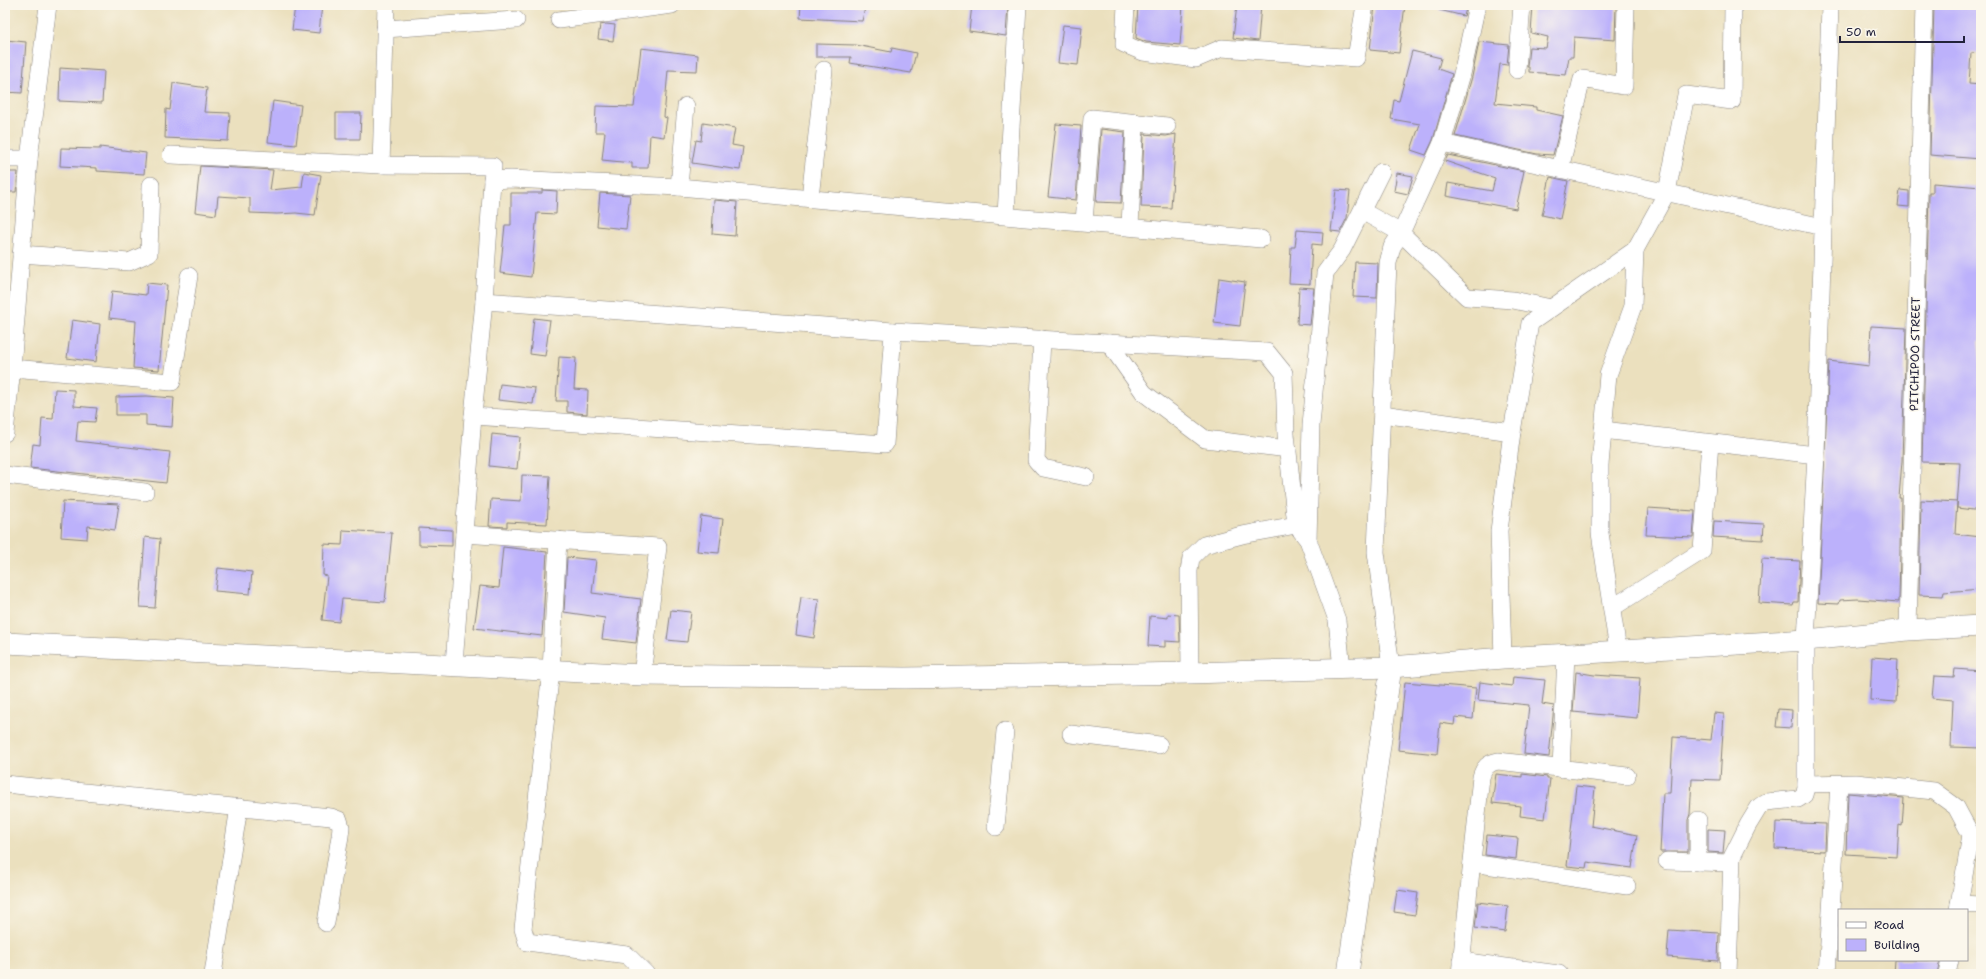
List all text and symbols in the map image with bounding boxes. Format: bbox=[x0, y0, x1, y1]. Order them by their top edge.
scale bar bbox=[1840, 18, 1964, 44]
text: 50 m bbox=[1846, 24, 1876, 40]
street label: PITCHIPOO STREET bbox=[1906, 296, 1924, 411]
legend bbox=[1838, 909, 1968, 961]
text: Road bbox=[1874, 917, 1905, 933]
text: Building bbox=[1874, 937, 1920, 953]

